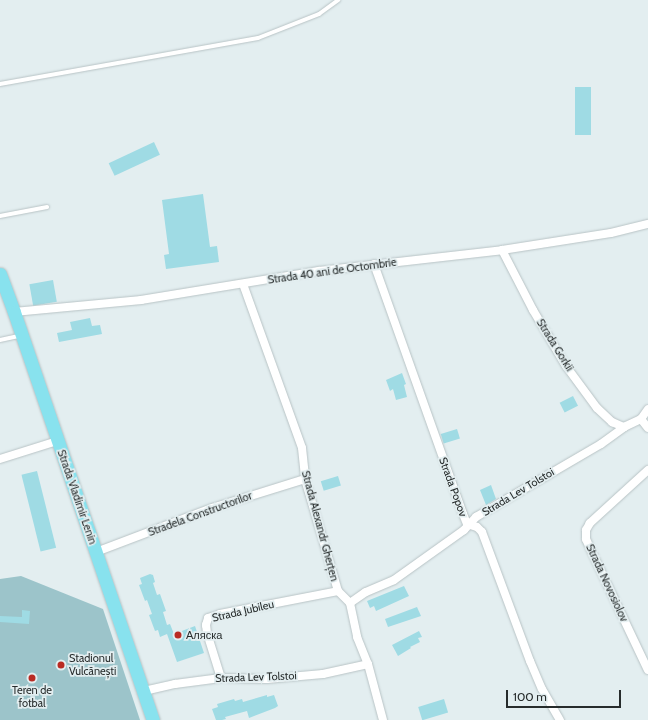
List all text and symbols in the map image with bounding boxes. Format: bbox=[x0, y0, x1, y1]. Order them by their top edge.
street label: Strada 40 ani de Octombrie bbox=[267, 255, 397, 287]
street label: Strada Gorkii bbox=[534, 317, 576, 373]
street label: Strada Vladimir Lenin bbox=[55, 448, 99, 546]
street label: Strada Popov bbox=[436, 456, 470, 518]
street label: Strada Lev Tolstoi bbox=[480, 465, 556, 519]
street label: Strada Alexandr Gherțen bbox=[299, 469, 341, 583]
street label: Stradela Constructorilor bbox=[146, 489, 254, 539]
street label: Strada Novosiolov bbox=[583, 542, 631, 624]
street label: Strada Jubileu bbox=[211, 597, 275, 625]
place label: Аляска bbox=[186, 628, 222, 642]
marker: Аляска bbox=[173, 630, 183, 640]
place label: Stadionul Vulcănești bbox=[69, 652, 116, 678]
marker: Stadionul Vulcănești bbox=[56, 660, 66, 670]
street label: Strada Lev Tolstoi bbox=[215, 669, 297, 685]
marker: Teren de fotbal bbox=[27, 673, 37, 683]
scale bar bbox=[508, 682, 623, 708]
place label: Teren de fotbal bbox=[12, 684, 52, 710]
text: 100 m bbox=[513, 689, 547, 704]

